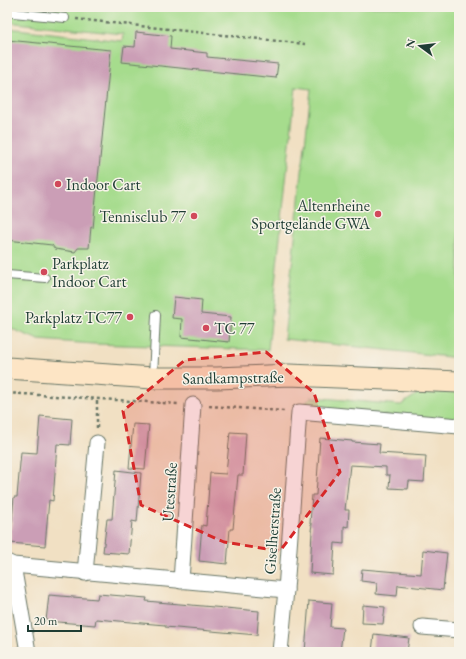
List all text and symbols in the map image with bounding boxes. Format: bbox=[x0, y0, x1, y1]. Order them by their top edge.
north arrow bbox=[400, 26, 440, 66]
text: N bbox=[402, 37, 418, 50]
place label: Indoor Cart bbox=[66, 174, 140, 195]
marker: Indoor Cart bbox=[53, 179, 63, 189]
place label: Altenrheine Sportgelände GWA bbox=[251, 195, 371, 234]
place label: Tennisclub 77 bbox=[99, 206, 186, 227]
marker: Altenrheine Sportgelände GWA bbox=[373, 209, 383, 219]
marker: Tennisclub 77 bbox=[189, 211, 199, 221]
place label: Parkplatz Indoor Cart bbox=[52, 253, 126, 292]
marker: Parkplatz Indoor Cart bbox=[39, 267, 49, 277]
place label: Parkplatz TC77 bbox=[25, 307, 122, 328]
marker: Parkplatz TC77 bbox=[125, 312, 135, 322]
place label: TC 77 bbox=[214, 318, 255, 339]
marker: TC 77 bbox=[201, 323, 211, 333]
street label: Sandkampstraße bbox=[182, 366, 284, 389]
street label: Utestraße bbox=[157, 462, 182, 522]
street label: Giselherstraße bbox=[259, 487, 286, 575]
scale bar bbox=[28, 607, 81, 633]
text: 20 m bbox=[34, 613, 58, 629]

